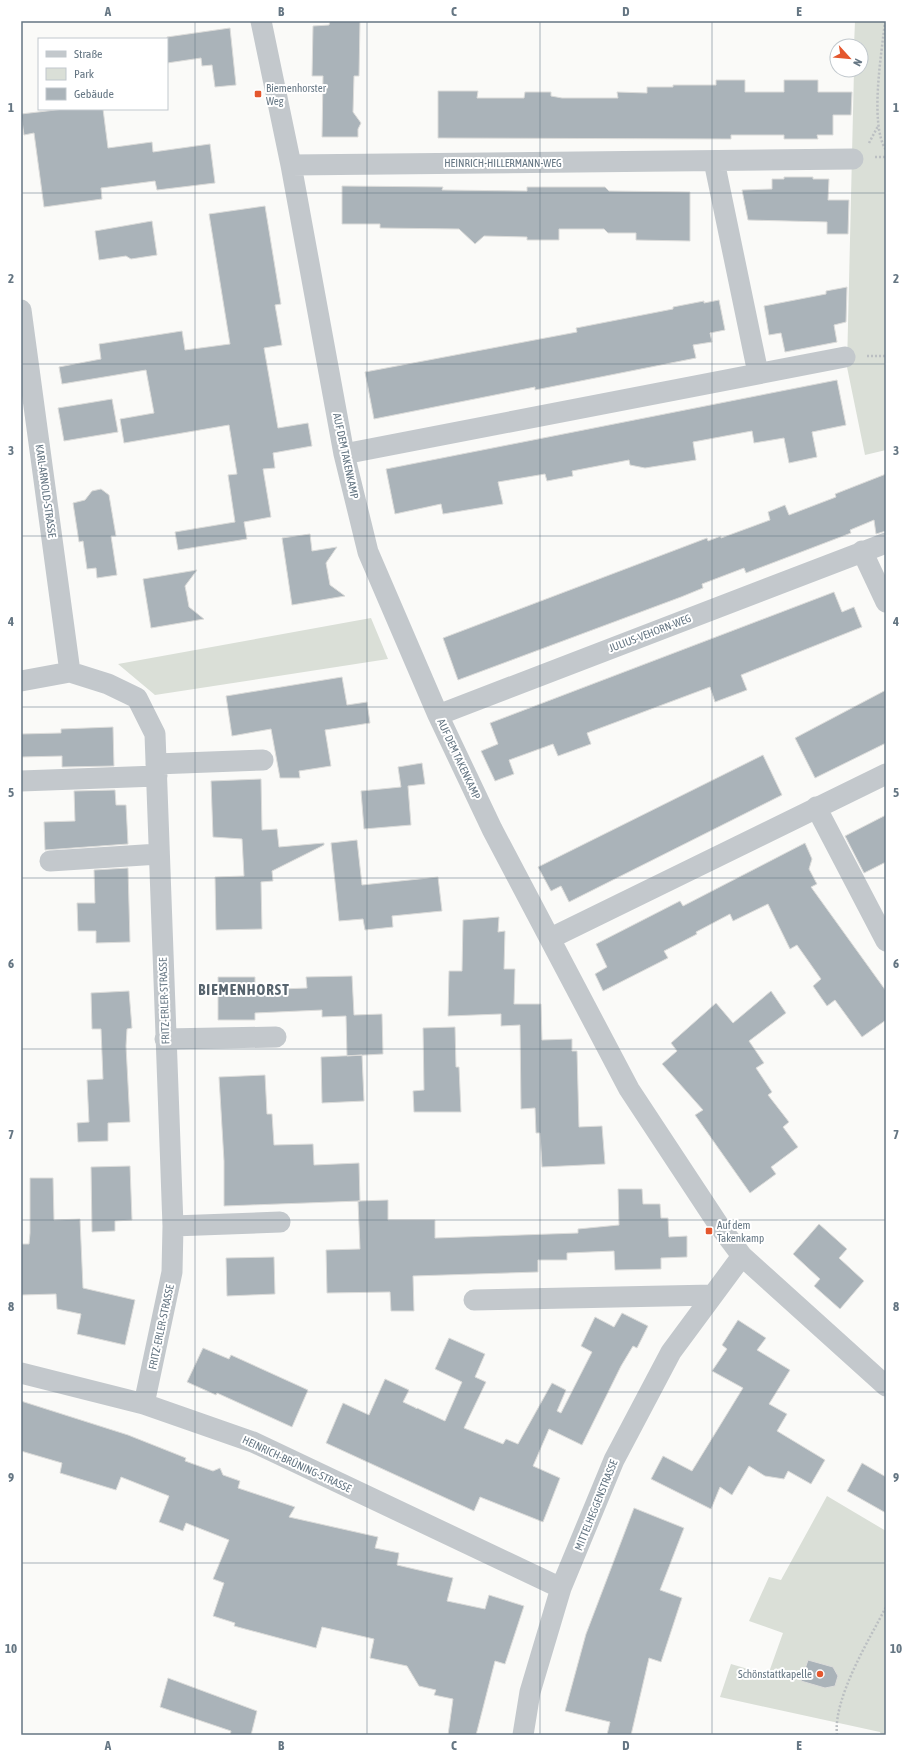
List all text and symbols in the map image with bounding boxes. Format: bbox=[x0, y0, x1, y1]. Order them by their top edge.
text: A bbox=[104, 4, 112, 19]
text: B bbox=[278, 4, 285, 19]
text: C bbox=[451, 4, 457, 19]
text: D bbox=[622, 4, 630, 19]
text: E bbox=[796, 4, 802, 19]
legend bbox=[38, 38, 168, 110]
north arrow bbox=[829, 38, 869, 78]
text: Straße bbox=[74, 47, 102, 61]
text: N bbox=[851, 57, 865, 68]
text: Park bbox=[74, 67, 95, 81]
place label: Biemenhorster Weg bbox=[266, 82, 327, 107]
text: Gebäude bbox=[74, 87, 114, 101]
marker: Biemenhorster Weg bbox=[253, 89, 263, 99]
text: 1 bbox=[8, 100, 14, 115]
text: 1 bbox=[893, 100, 899, 115]
street label: HEINRICH-HILLERMANN-WEG bbox=[444, 157, 562, 169]
text: 2 bbox=[8, 271, 14, 286]
text: 2 bbox=[893, 271, 899, 286]
street label: AUF DEM TAKENKAMP bbox=[331, 412, 361, 500]
text: 3 bbox=[8, 443, 14, 458]
text: 3 bbox=[893, 443, 899, 458]
street label: KARL-ARNOLD-STRASSE bbox=[34, 444, 59, 539]
street label: JULIUS-VEHORN-WEG bbox=[607, 612, 693, 654]
text: 4 bbox=[7, 614, 14, 629]
text: 4 bbox=[892, 614, 899, 629]
street label: AUF DEM TAKENKAMP bbox=[435, 717, 483, 801]
text: 5 bbox=[8, 785, 14, 800]
text: 5 bbox=[893, 785, 899, 800]
text: 6 bbox=[8, 956, 14, 971]
text: 6 bbox=[893, 956, 899, 971]
street label: FRITZ-ERLER-STRASSE bbox=[156, 957, 172, 1045]
district label: BIEMENHORST bbox=[198, 981, 290, 998]
text: 7 bbox=[8, 1127, 14, 1142]
text: 7 bbox=[893, 1127, 899, 1142]
place label: Auf dem Takenkamp bbox=[717, 1219, 764, 1244]
marker: Auf dem Takenkamp bbox=[704, 1226, 714, 1236]
street label: FRITZ-ERLER-STRASSE bbox=[146, 1283, 176, 1371]
text: 8 bbox=[8, 1299, 14, 1314]
text: 8 bbox=[893, 1299, 899, 1314]
street label: HEINRICH-BRÜNING-STRASSE bbox=[241, 1433, 354, 1495]
street label: MITTELHEGGENSTRASSE bbox=[572, 1458, 620, 1552]
text: 9 bbox=[8, 1470, 14, 1485]
text: 9 bbox=[893, 1470, 899, 1485]
text: 10 bbox=[5, 1641, 17, 1656]
text: 10 bbox=[890, 1641, 902, 1656]
place label: Schönstattkapelle bbox=[738, 1668, 812, 1680]
marker: Schönstattkapelle bbox=[815, 1669, 825, 1679]
text: A bbox=[104, 1738, 112, 1753]
text: B bbox=[278, 1738, 285, 1753]
text: C bbox=[451, 1738, 457, 1753]
text: D bbox=[622, 1738, 630, 1753]
text: E bbox=[796, 1738, 802, 1753]

